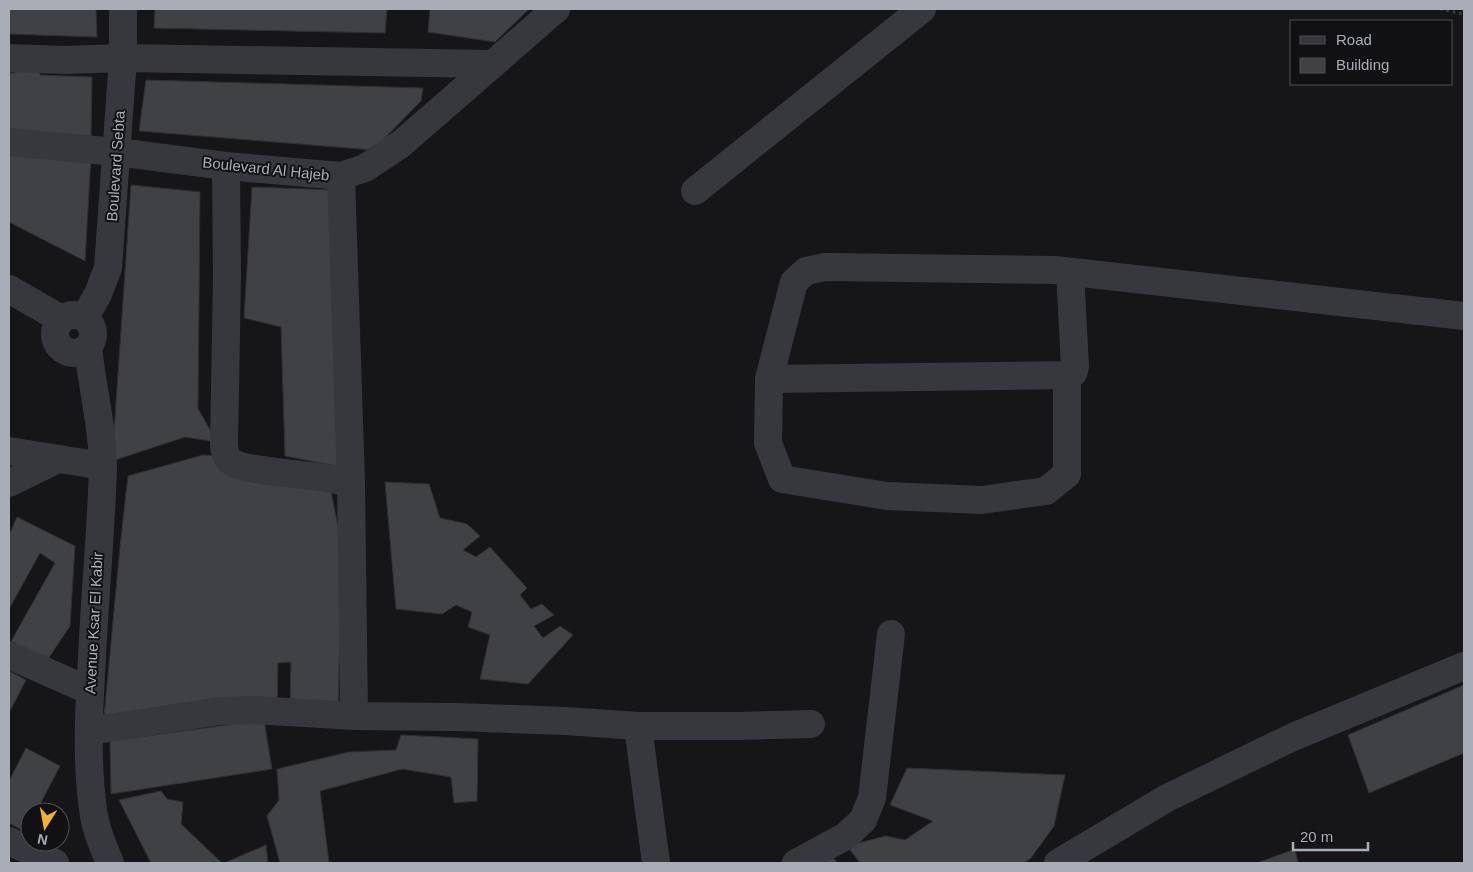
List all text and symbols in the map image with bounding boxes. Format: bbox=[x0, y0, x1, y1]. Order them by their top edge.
legend bbox=[1290, 20, 1453, 85]
text: Road bbox=[1336, 31, 1372, 48]
text: Building bbox=[1336, 56, 1389, 73]
street label: Boulevard Sebta bbox=[103, 109, 128, 222]
street label: Boulevard Al Hajeb bbox=[202, 153, 330, 184]
street label: Avenue Ksar El Kabir bbox=[81, 551, 106, 694]
north arrow bbox=[20, 802, 70, 852]
scale bar bbox=[1293, 820, 1368, 852]
text: 20 m bbox=[1300, 828, 1333, 845]
text: N bbox=[36, 831, 49, 849]

